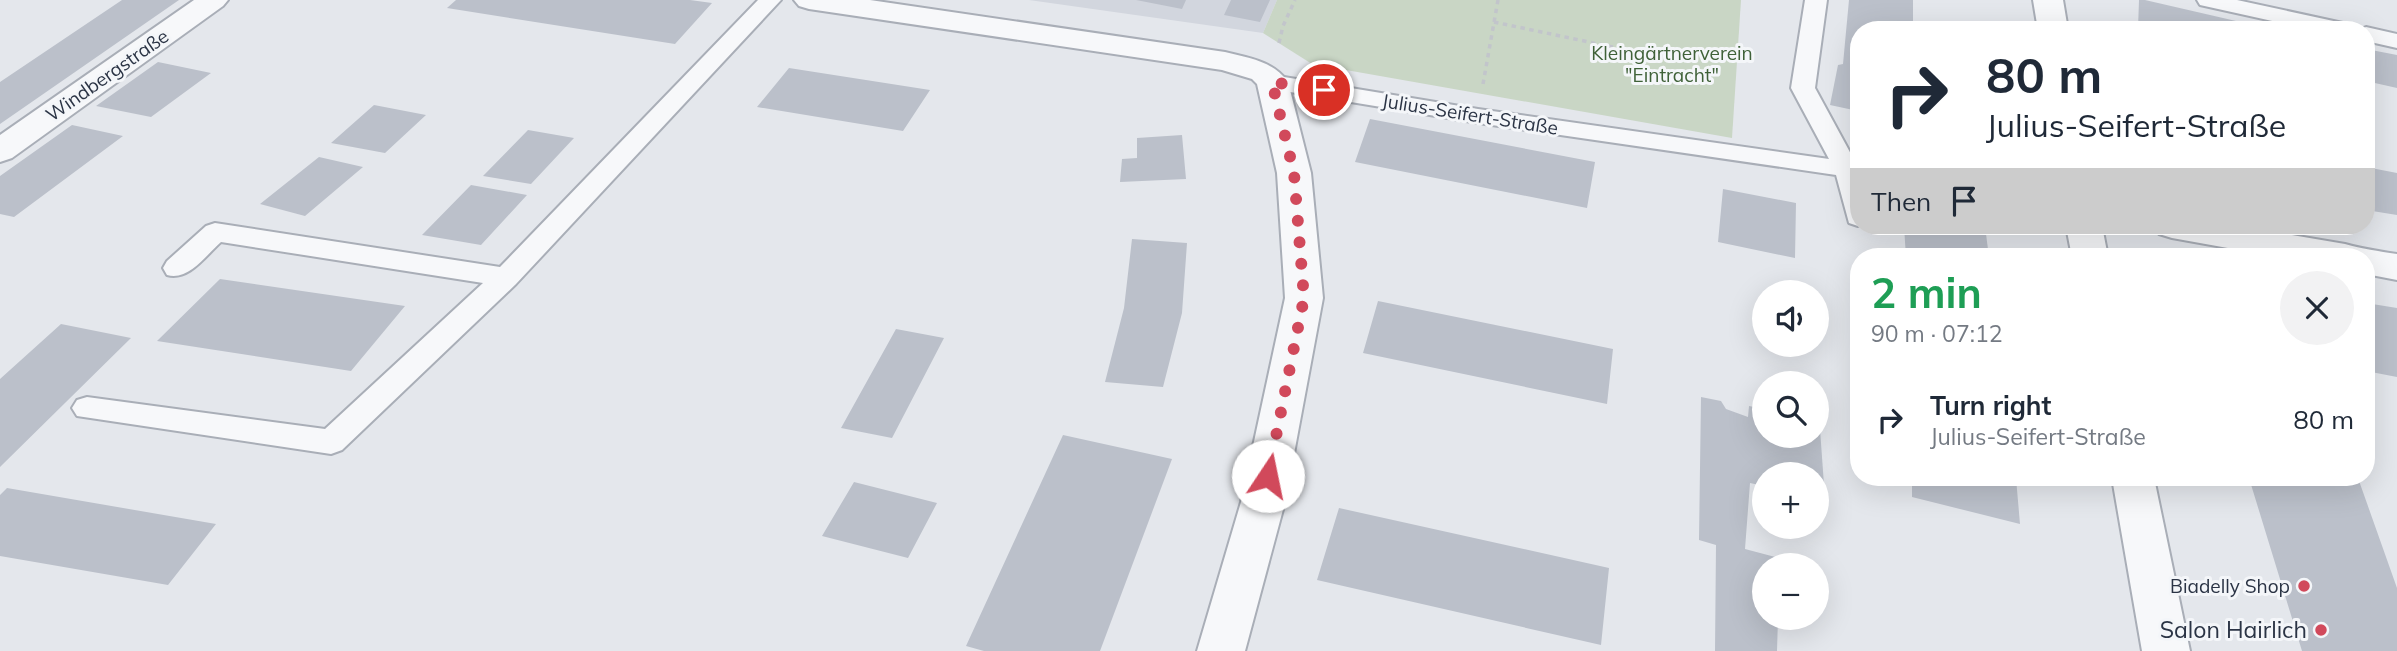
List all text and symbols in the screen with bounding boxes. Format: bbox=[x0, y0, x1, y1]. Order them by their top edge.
street label: Windbergstraße bbox=[41, 24, 173, 126]
park label: Kleingärtnerverein "Eintracht" bbox=[1591, 41, 1753, 87]
text: 80 m bbox=[1986, 44, 2102, 105]
icon: right bbox=[1871, 49, 1962, 140]
pin bbox=[1294, 60, 1354, 120]
icon: arrive bbox=[1305, 71, 1343, 109]
street label: Julius-Seifert-Straße bbox=[1380, 88, 1560, 140]
text: Julius-Seifert-Straße bbox=[1986, 105, 2286, 145]
icon: arrive bbox=[1945, 182, 1983, 220]
text: Then bbox=[1871, 185, 1931, 218]
text: 2 min bbox=[1871, 266, 1982, 319]
button: close bbox=[2280, 271, 2354, 345]
map controls bbox=[1752, 280, 1829, 630]
button: sound bbox=[1752, 280, 1829, 357]
text: 90 m · 07:12 bbox=[1871, 319, 2003, 348]
button: search bbox=[1752, 371, 1829, 448]
text: Turn right bbox=[1930, 389, 2051, 422]
icon: right bbox=[1871, 401, 1909, 439]
text: 80 m bbox=[2293, 403, 2354, 436]
text: Julius-Seifert-Straße bbox=[1930, 422, 2146, 451]
position arrow bbox=[1231, 439, 1305, 513]
button: + bbox=[1752, 462, 1829, 539]
button: − bbox=[1752, 553, 1829, 630]
place label: Biadelly Shop bbox=[2170, 574, 2290, 598]
marker: Biadelly Shop bbox=[2296, 578, 2312, 594]
place label: Salon Hairlich bbox=[2160, 615, 2307, 644]
marker: Salon Hairlich bbox=[2313, 622, 2329, 638]

